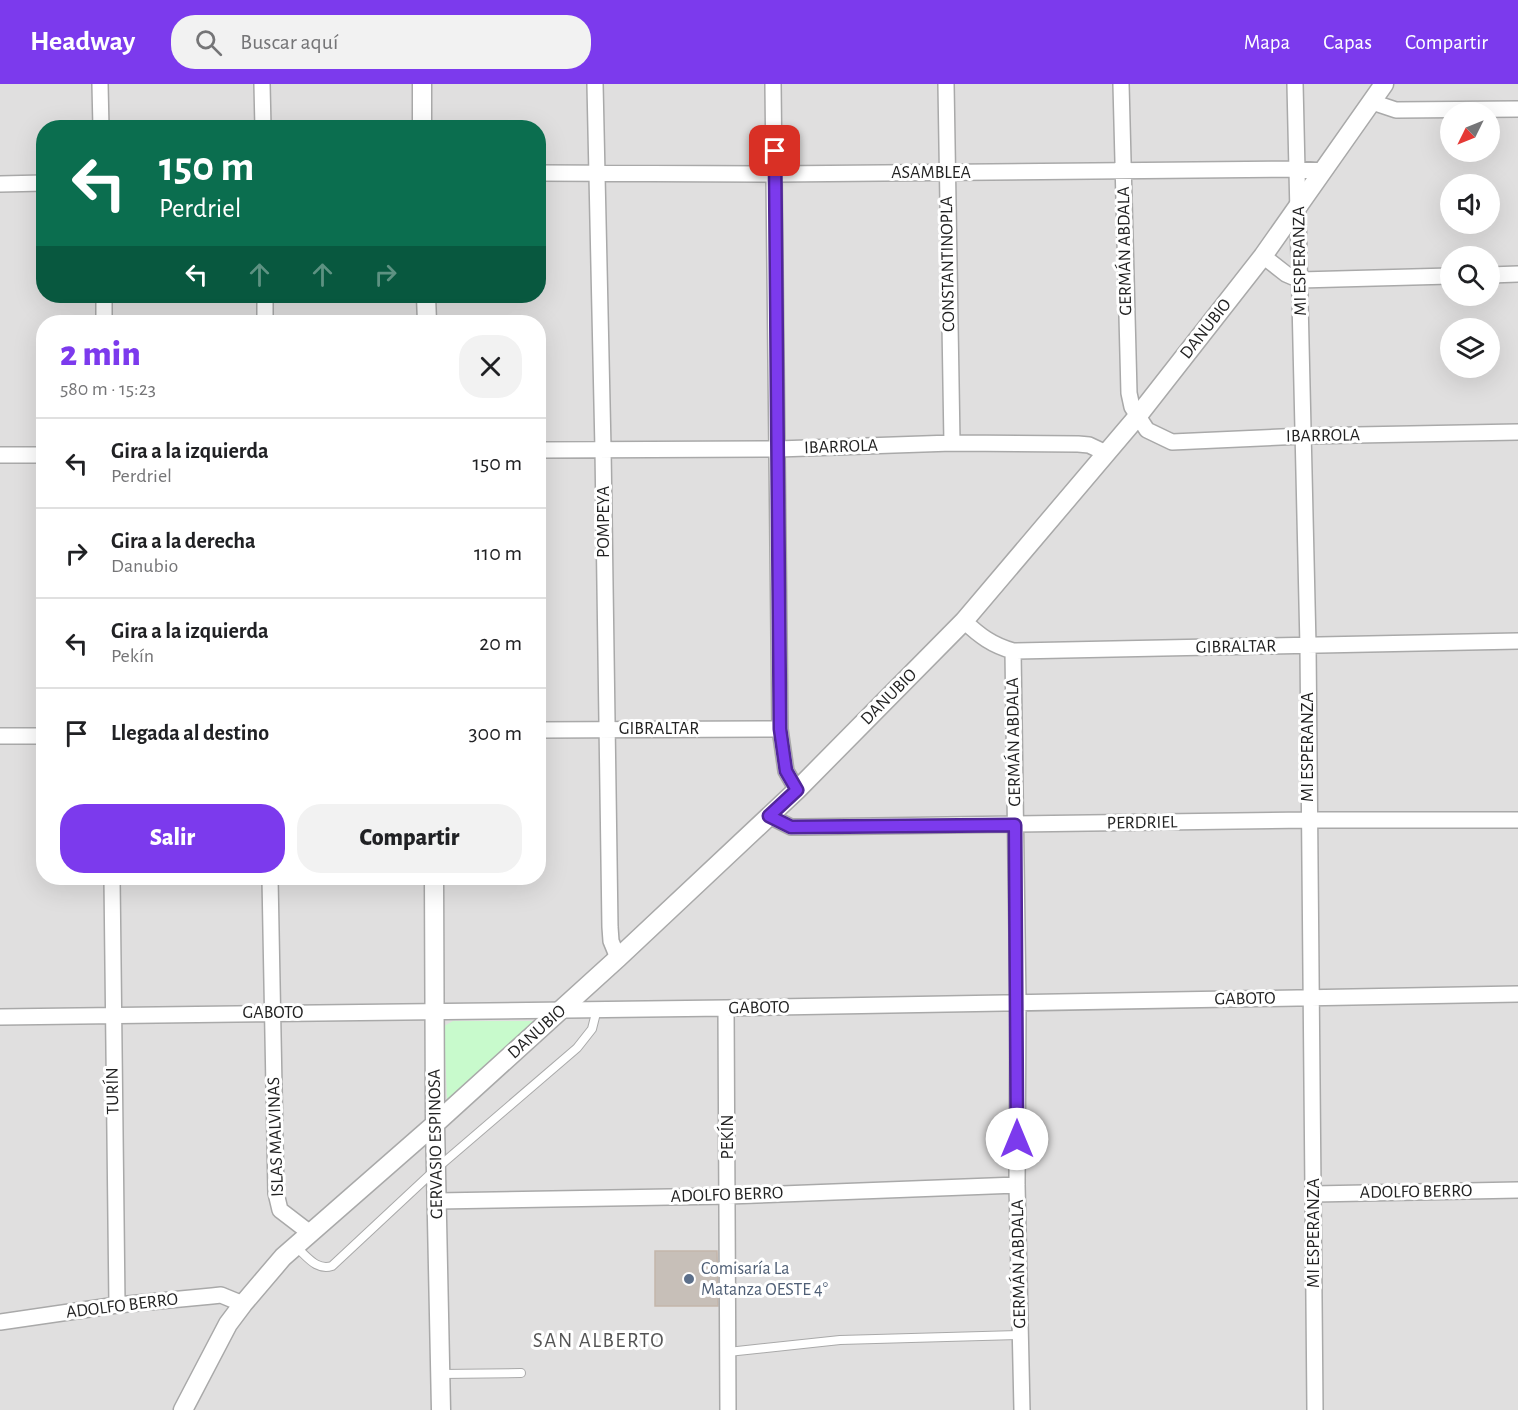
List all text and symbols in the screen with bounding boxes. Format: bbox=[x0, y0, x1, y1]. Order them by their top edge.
search box bbox=[171, 15, 591, 69]
icon: search bbox=[192, 26, 225, 59]
text: Headway bbox=[30, 28, 135, 56]
text: Buscar aquí bbox=[240, 31, 338, 53]
text: Mapa bbox=[1244, 32, 1290, 53]
text: Capas bbox=[1323, 32, 1372, 53]
text: Compartir bbox=[1405, 32, 1488, 53]
north arrow bbox=[1440, 102, 1500, 162]
map controls bbox=[1440, 102, 1500, 378]
pin bbox=[749, 125, 800, 176]
icon: arrive bbox=[758, 134, 791, 167]
icon: left bbox=[60, 144, 138, 222]
text: 150 m bbox=[159, 146, 254, 188]
street label: ASAMBLEA bbox=[891, 164, 971, 182]
button: sound bbox=[1440, 174, 1500, 234]
street label: GERMÁN ABDALA bbox=[1112, 186, 1135, 316]
text: Perdriel bbox=[159, 195, 241, 222]
street label: CONSTANTINOPLA bbox=[938, 195, 958, 332]
street label: MI ESPERANZA bbox=[1290, 205, 1310, 316]
button: search bbox=[1440, 246, 1500, 306]
icon: left bbox=[180, 258, 213, 291]
icon: ahead bbox=[243, 258, 276, 291]
icon: ahead bbox=[306, 258, 339, 291]
icon: right bbox=[369, 258, 402, 291]
street label: DANUBIO bbox=[1177, 295, 1235, 363]
button: layers bbox=[1440, 318, 1500, 378]
button: close bbox=[459, 335, 522, 398]
text: 2 min bbox=[60, 336, 141, 372]
text: 580 m · 15:23 bbox=[60, 379, 156, 399]
street label: IBARROLA bbox=[1286, 426, 1361, 446]
street label: IBARROLA bbox=[804, 437, 879, 457]
text: Gira a la izquierda bbox=[111, 440, 269, 462]
icon: left bbox=[60, 447, 93, 480]
text: 150 m bbox=[472, 452, 522, 474]
text: Perdriel bbox=[111, 466, 172, 486]
street label: POMPEYA bbox=[595, 485, 613, 558]
text: Gira a la derecha bbox=[111, 530, 256, 552]
icon: right bbox=[60, 537, 93, 570]
text: 110 m bbox=[474, 542, 522, 564]
text: Danubio bbox=[111, 556, 178, 576]
text: Gira a la izquierda bbox=[111, 620, 269, 642]
icon: left bbox=[60, 627, 93, 660]
text: 20 m bbox=[479, 632, 522, 654]
street label: GIBRALTAR bbox=[1196, 637, 1276, 657]
text: Pekín bbox=[111, 646, 154, 666]
street label: DANUBIO bbox=[858, 666, 920, 728]
street label: GERMÁN ABDALA bbox=[1001, 677, 1024, 807]
street label: MI ESPERANZA bbox=[1299, 692, 1317, 802]
icon: arrive bbox=[60, 717, 93, 750]
street label: GIBRALTAR bbox=[619, 720, 699, 738]
text: Llegada al destino bbox=[111, 722, 269, 744]
text: 300 m bbox=[468, 722, 522, 744]
button: Salir bbox=[60, 804, 285, 873]
button: Compartir bbox=[297, 804, 522, 873]
street label: PERDRIEL bbox=[1107, 813, 1178, 833]
street label: GABOTO bbox=[1214, 989, 1276, 1009]
street label: GABOTO bbox=[728, 998, 790, 1018]
street label: DANUBIO bbox=[505, 1002, 569, 1062]
street label: GABOTO bbox=[242, 1004, 304, 1022]
street label: TURÍN bbox=[101, 1067, 122, 1115]
street label: GERVASIO ESPINOSA bbox=[426, 1068, 446, 1219]
street label: ISLAS MALVINAS bbox=[265, 1077, 287, 1197]
position arrow bbox=[985, 1107, 1049, 1171]
street label: PEKÍN bbox=[716, 1115, 737, 1160]
street label: MI ESPERANZA bbox=[1305, 1178, 1323, 1288]
street label: ADOLFO BERRO bbox=[1359, 1182, 1473, 1202]
street label: ADOLFO BERRO bbox=[670, 1184, 784, 1206]
street label: GERMÁN ABDALA bbox=[1006, 1199, 1029, 1329]
place label: Comisaría La Matanza OESTE 4° bbox=[701, 1260, 828, 1299]
marker: Comisaría La Matanza OESTE 4° bbox=[682, 1272, 696, 1286]
street label: ADOLFO BERRO bbox=[65, 1290, 179, 1322]
district label: SAN ALBERTO bbox=[533, 1330, 665, 1351]

